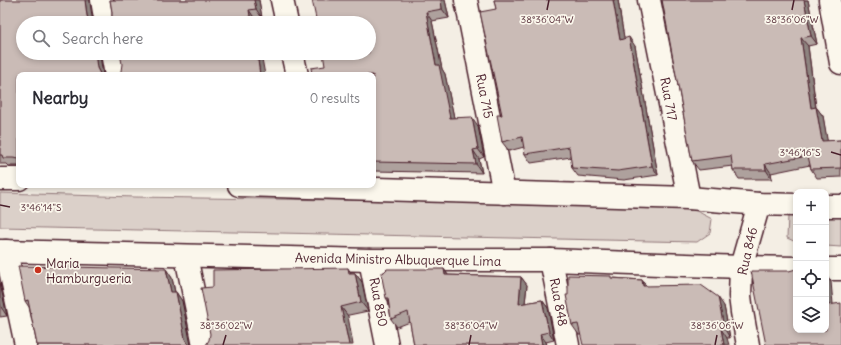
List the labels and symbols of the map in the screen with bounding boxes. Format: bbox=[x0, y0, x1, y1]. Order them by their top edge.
text: 38°36'04"W bbox=[521, 13, 574, 26]
text: 38°36'06"W bbox=[766, 13, 819, 26]
street label: Rua 715 bbox=[472, 72, 497, 120]
street label: Rua 717 bbox=[656, 76, 681, 123]
text: 3°46'16"S bbox=[780, 146, 821, 159]
text: 3°46'14"S bbox=[21, 201, 62, 214]
street label: Rua 846 bbox=[734, 225, 761, 277]
street label: Avenida Ministro Albuquerque Lima bbox=[295, 249, 501, 270]
place label: Maria Hamburgueria bbox=[46, 255, 132, 287]
marker: Maria Hamburgueria bbox=[33, 265, 43, 275]
street label: Rua 850 bbox=[365, 276, 392, 328]
street label: Rua 848 bbox=[546, 277, 572, 328]
text: 38°36'02"W bbox=[200, 319, 252, 332]
text: 38°36'04"W bbox=[445, 319, 498, 332]
text: 38°36'06"W bbox=[691, 319, 744, 332]

